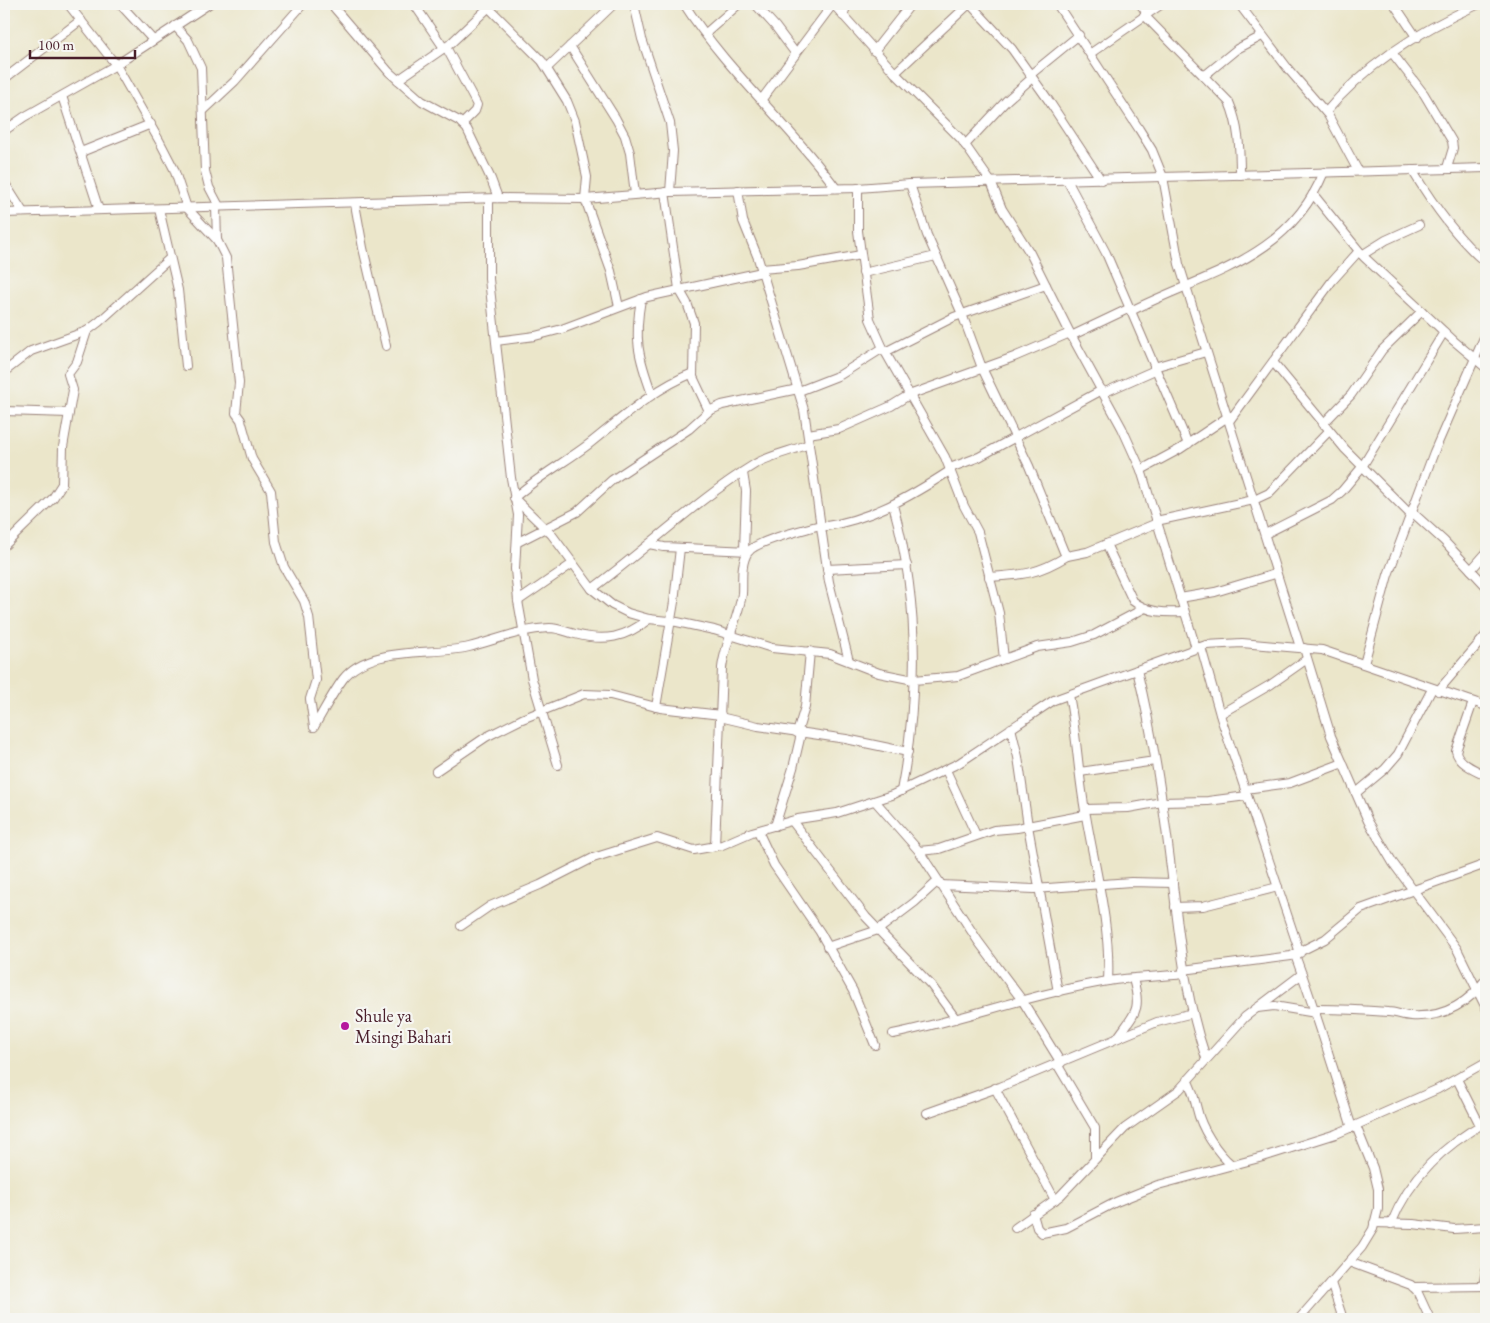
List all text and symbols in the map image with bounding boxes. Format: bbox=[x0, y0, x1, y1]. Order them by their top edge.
scale bar bbox=[30, 28, 135, 60]
text: 100 m bbox=[38, 35, 75, 54]
place label: Shule ya Msingi Bahari bbox=[355, 1004, 452, 1048]
marker: Shule ya Msingi Bahari bbox=[339, 1020, 351, 1032]

